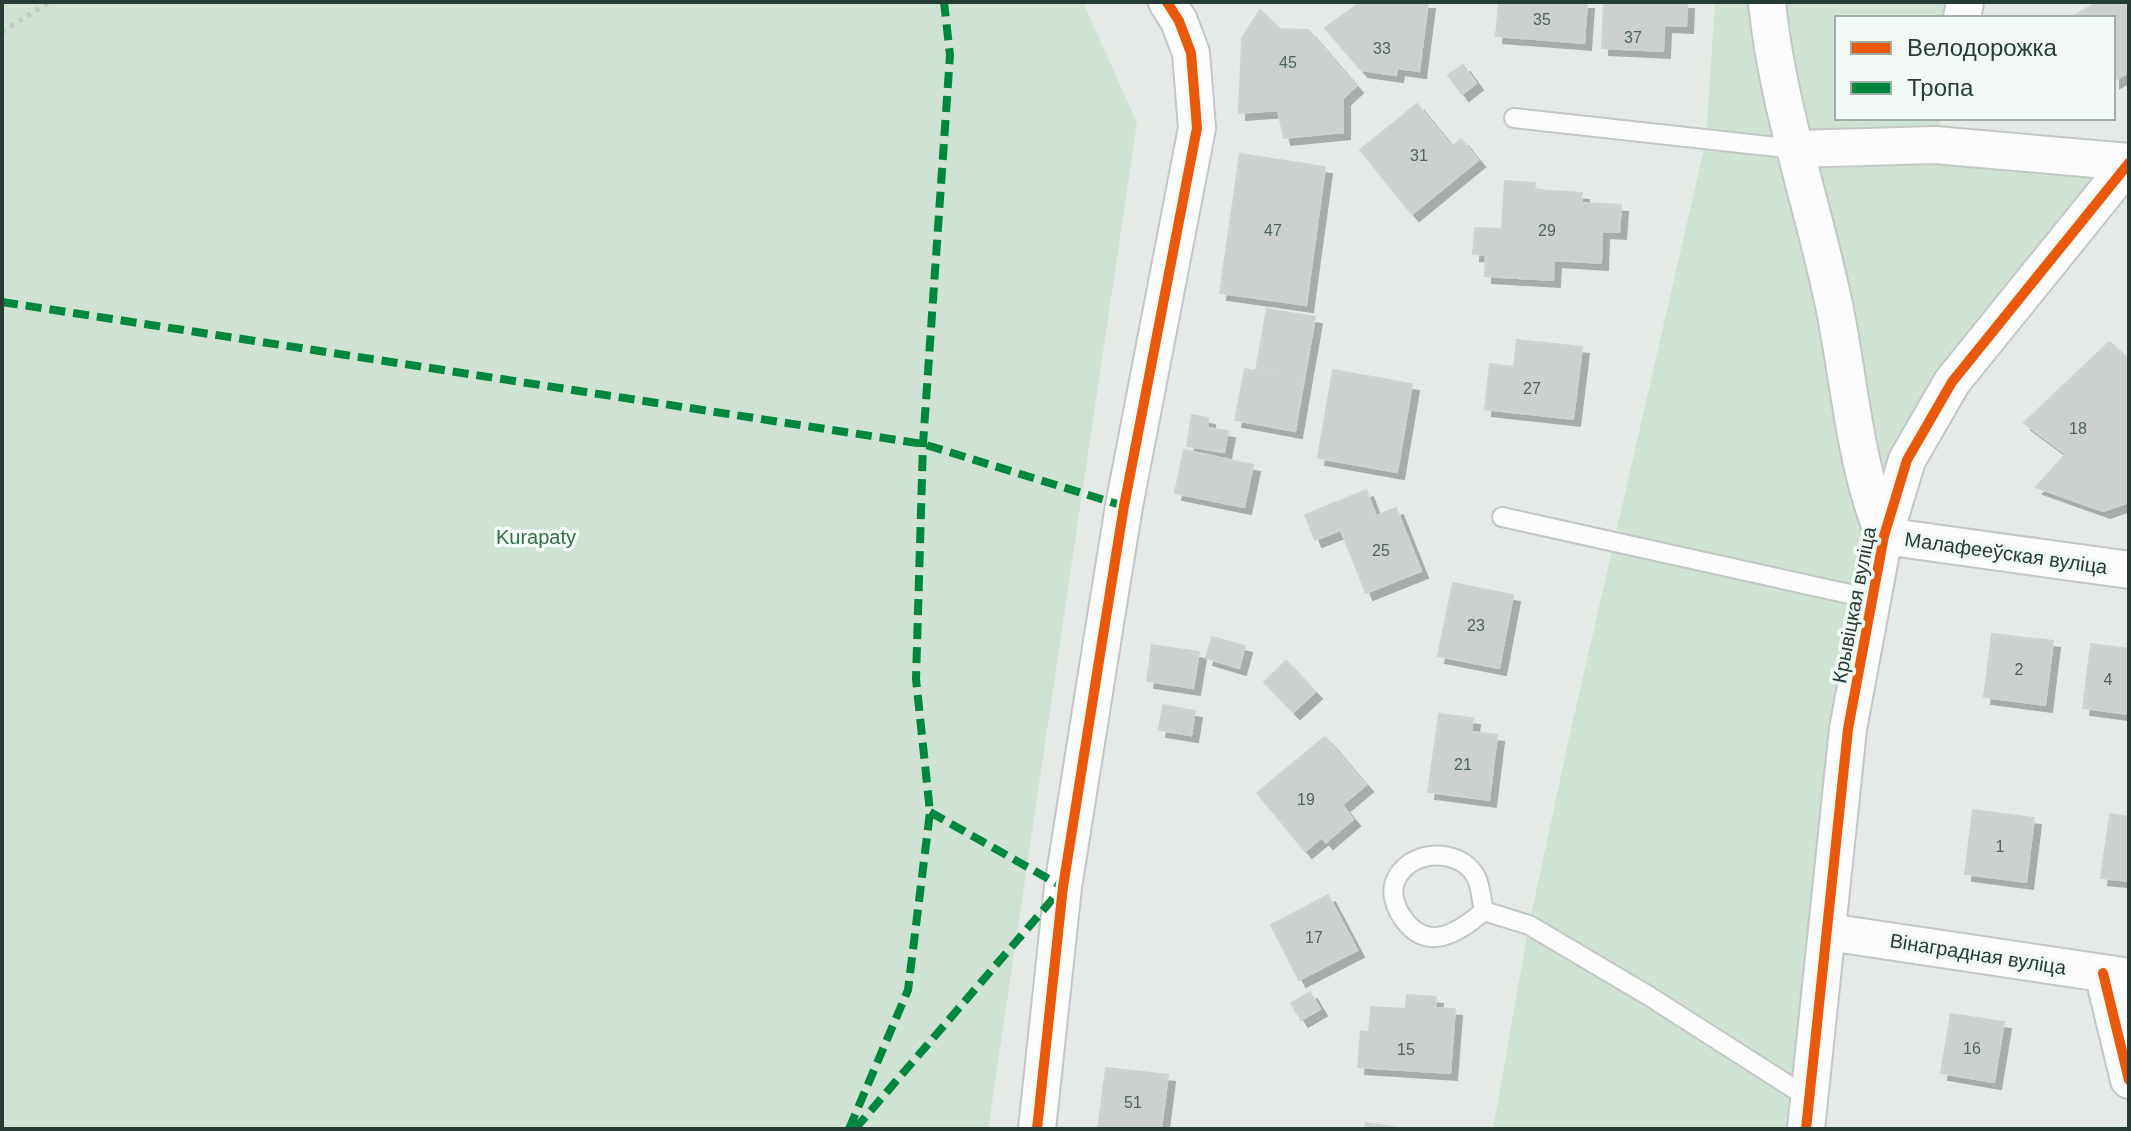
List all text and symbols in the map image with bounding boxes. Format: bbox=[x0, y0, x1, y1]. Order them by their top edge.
house number: 35 bbox=[1533, 11, 1551, 28]
legend bbox=[1835, 16, 2115, 120]
house number: 37 bbox=[1624, 29, 1642, 46]
text: Велодорожка bbox=[1907, 34, 2058, 61]
house number: 33 bbox=[1373, 40, 1391, 57]
house number: 45 bbox=[1279, 54, 1297, 71]
text: Тропа bbox=[1907, 74, 1974, 101]
house number: 31 bbox=[1410, 147, 1428, 164]
house number: 47 bbox=[1264, 222, 1282, 239]
house number: 29 bbox=[1538, 222, 1556, 239]
house number: 27 bbox=[1523, 380, 1541, 397]
house number: 18 bbox=[2069, 420, 2087, 437]
street label: Крывіцкая вуліца bbox=[1828, 524, 1880, 685]
park label: Kurapaty bbox=[496, 526, 576, 548]
street label: Малафееўская вуліца bbox=[1903, 528, 2110, 578]
house number: 25 bbox=[1372, 542, 1390, 559]
house number: 23 bbox=[1467, 617, 1485, 634]
house number: 2 bbox=[2015, 661, 2024, 678]
house number: 4 bbox=[2104, 671, 2113, 688]
house number: 21 bbox=[1454, 756, 1472, 773]
house number: 19 bbox=[1297, 791, 1315, 808]
house number: 1 bbox=[1996, 838, 2005, 855]
house number: 17 bbox=[1305, 929, 1323, 946]
street label: Вінаградная вуліца bbox=[1888, 929, 2069, 979]
house number: 16 bbox=[1963, 1040, 1981, 1057]
house number: 15 bbox=[1397, 1041, 1415, 1058]
house number: 51 bbox=[1124, 1094, 1142, 1111]

